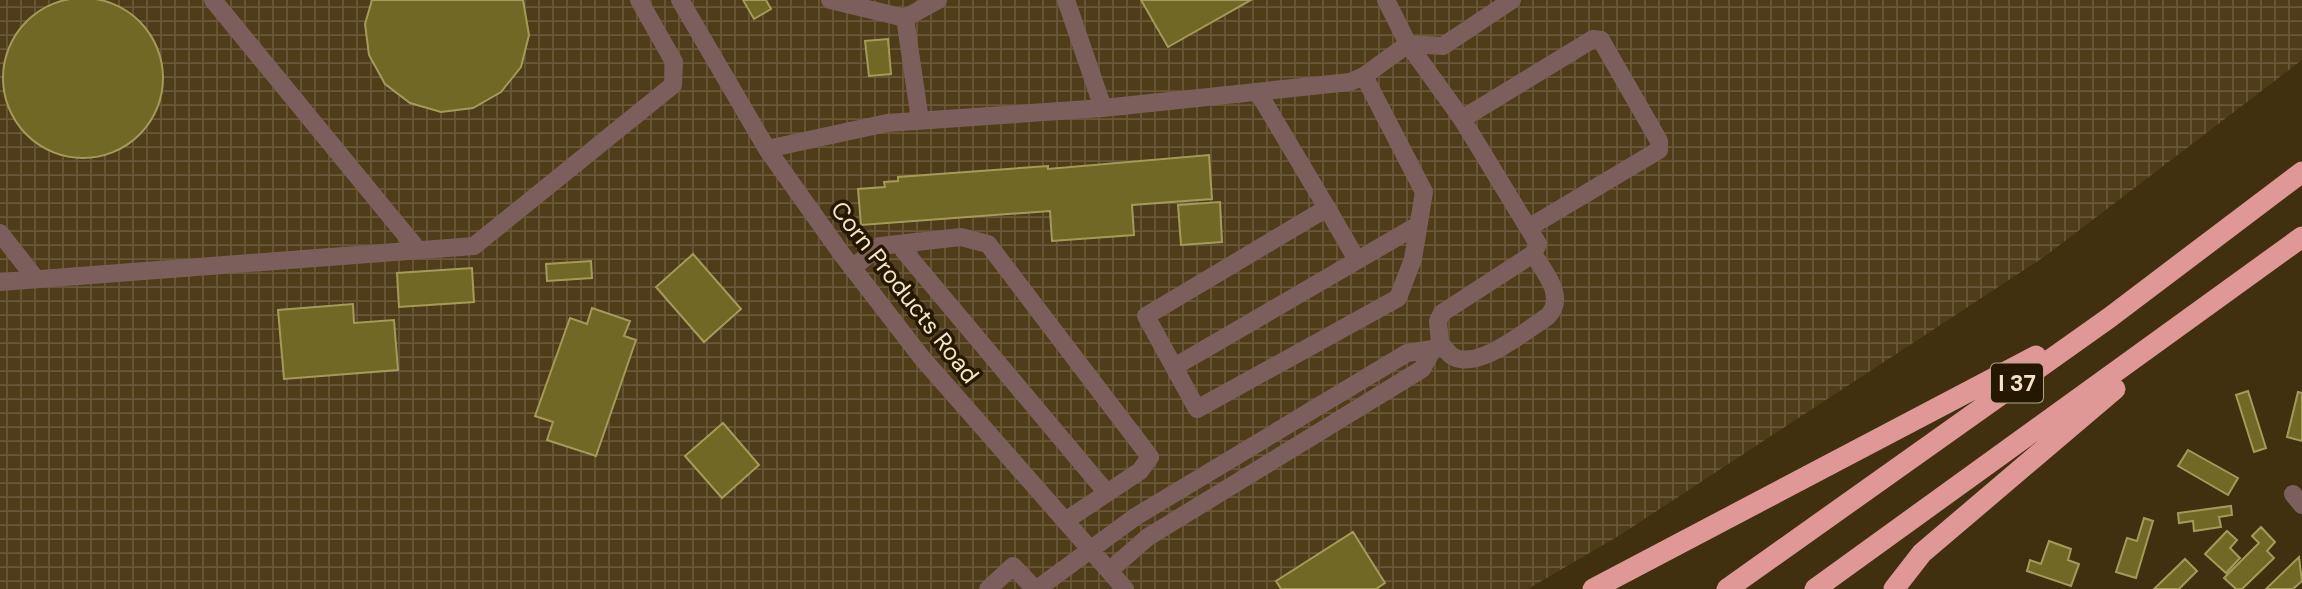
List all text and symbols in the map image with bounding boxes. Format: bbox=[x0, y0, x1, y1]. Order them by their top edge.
street label: Corn Products Road bbox=[824, 195, 986, 389]
road number: I 37 bbox=[1991, 364, 2043, 402]

